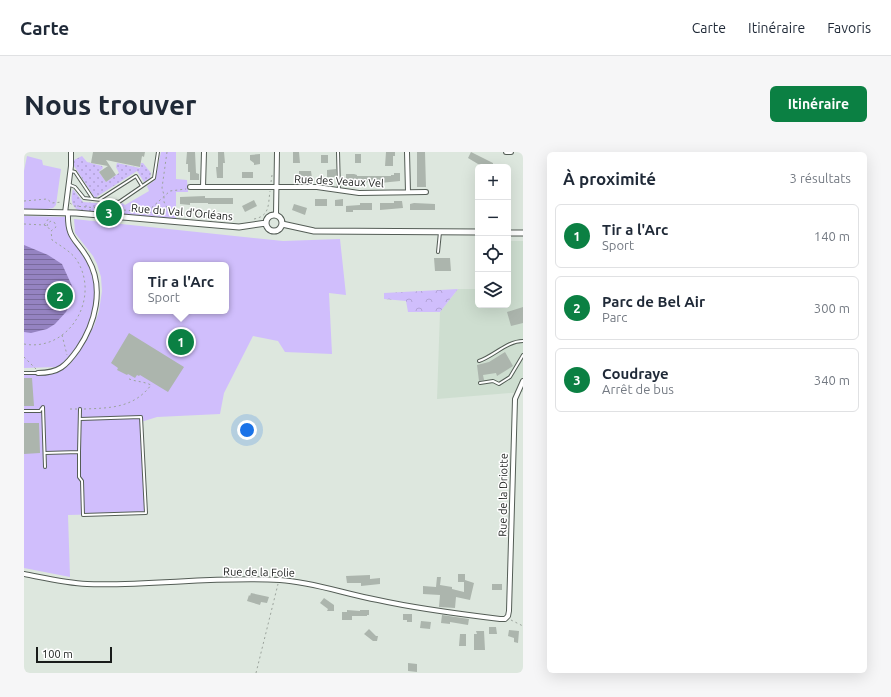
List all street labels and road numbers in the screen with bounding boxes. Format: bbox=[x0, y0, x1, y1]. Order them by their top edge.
street label: Rue des Veaux Vel bbox=[294, 173, 384, 189]
street label: Rue du Val d'Orléans bbox=[131, 202, 234, 222]
street label: Rue de la Driotte bbox=[496, 453, 510, 537]
street label: Rue de la Folie bbox=[223, 565, 295, 579]

